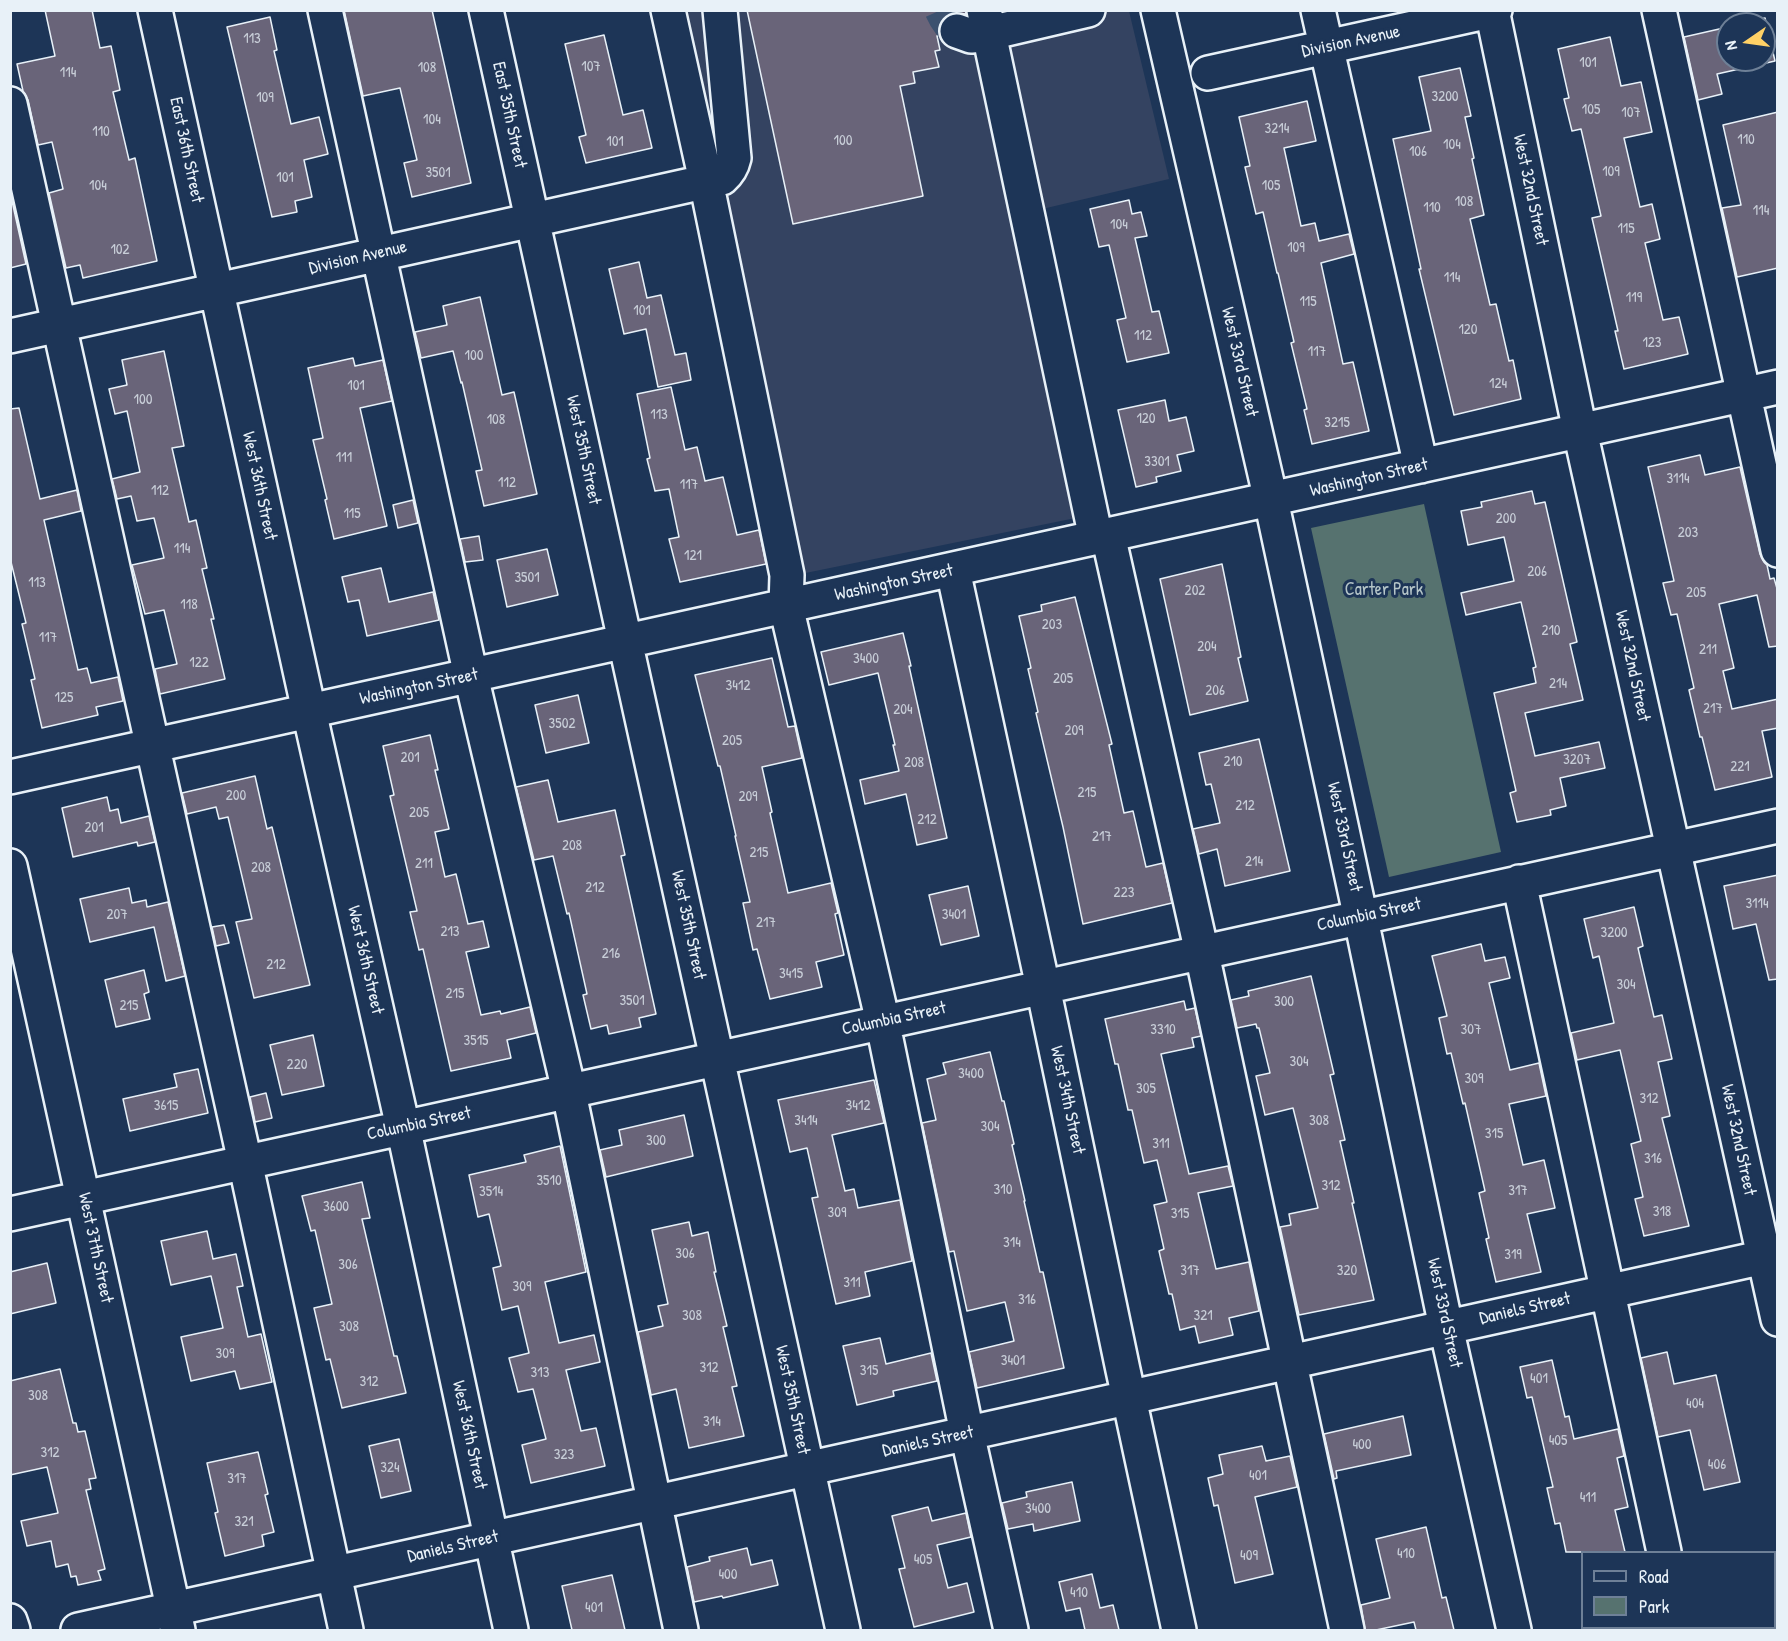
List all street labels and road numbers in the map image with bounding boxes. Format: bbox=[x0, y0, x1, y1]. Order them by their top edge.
street label: Division Avenue bbox=[1300, 21, 1402, 63]
street label: East 35th Street bbox=[487, 60, 531, 170]
street label: East 36th Street bbox=[164, 95, 208, 205]
street label: West 32nd Street bbox=[1508, 132, 1552, 248]
street label: Division Avenue bbox=[307, 236, 409, 280]
street label: West 33rd Street bbox=[1216, 305, 1262, 419]
street label: West 35th Street bbox=[561, 393, 605, 507]
street label: West 36th Street bbox=[237, 430, 281, 542]
street label: Washington Street bbox=[1308, 454, 1430, 502]
street label: Washington Street bbox=[833, 560, 955, 606]
street label: West 32nd Street bbox=[1610, 608, 1654, 724]
street label: Washington Street bbox=[358, 664, 480, 710]
street label: West 33rd Street bbox=[1322, 780, 1366, 894]
street label: West 35th Street bbox=[666, 868, 710, 982]
street label: Columbia Street bbox=[1315, 893, 1423, 937]
street label: West 36th Street bbox=[342, 904, 388, 1016]
street label: Columbia Street bbox=[840, 997, 948, 1041]
street label: West 34th Street bbox=[1045, 1044, 1089, 1156]
street label: West 32nd Street bbox=[1716, 1082, 1760, 1198]
street label: Columbia Street bbox=[365, 1102, 473, 1146]
street label: West 37th Street bbox=[73, 1191, 117, 1305]
street label: West 33rd Street bbox=[1422, 1256, 1466, 1370]
street label: Daniels Street bbox=[1477, 1288, 1573, 1330]
street label: West 35th Street bbox=[770, 1343, 814, 1457]
street label: West 36th Street bbox=[447, 1379, 491, 1491]
street label: Daniels Street bbox=[880, 1422, 976, 1462]
street label: Daniels Street bbox=[405, 1526, 501, 1568]

